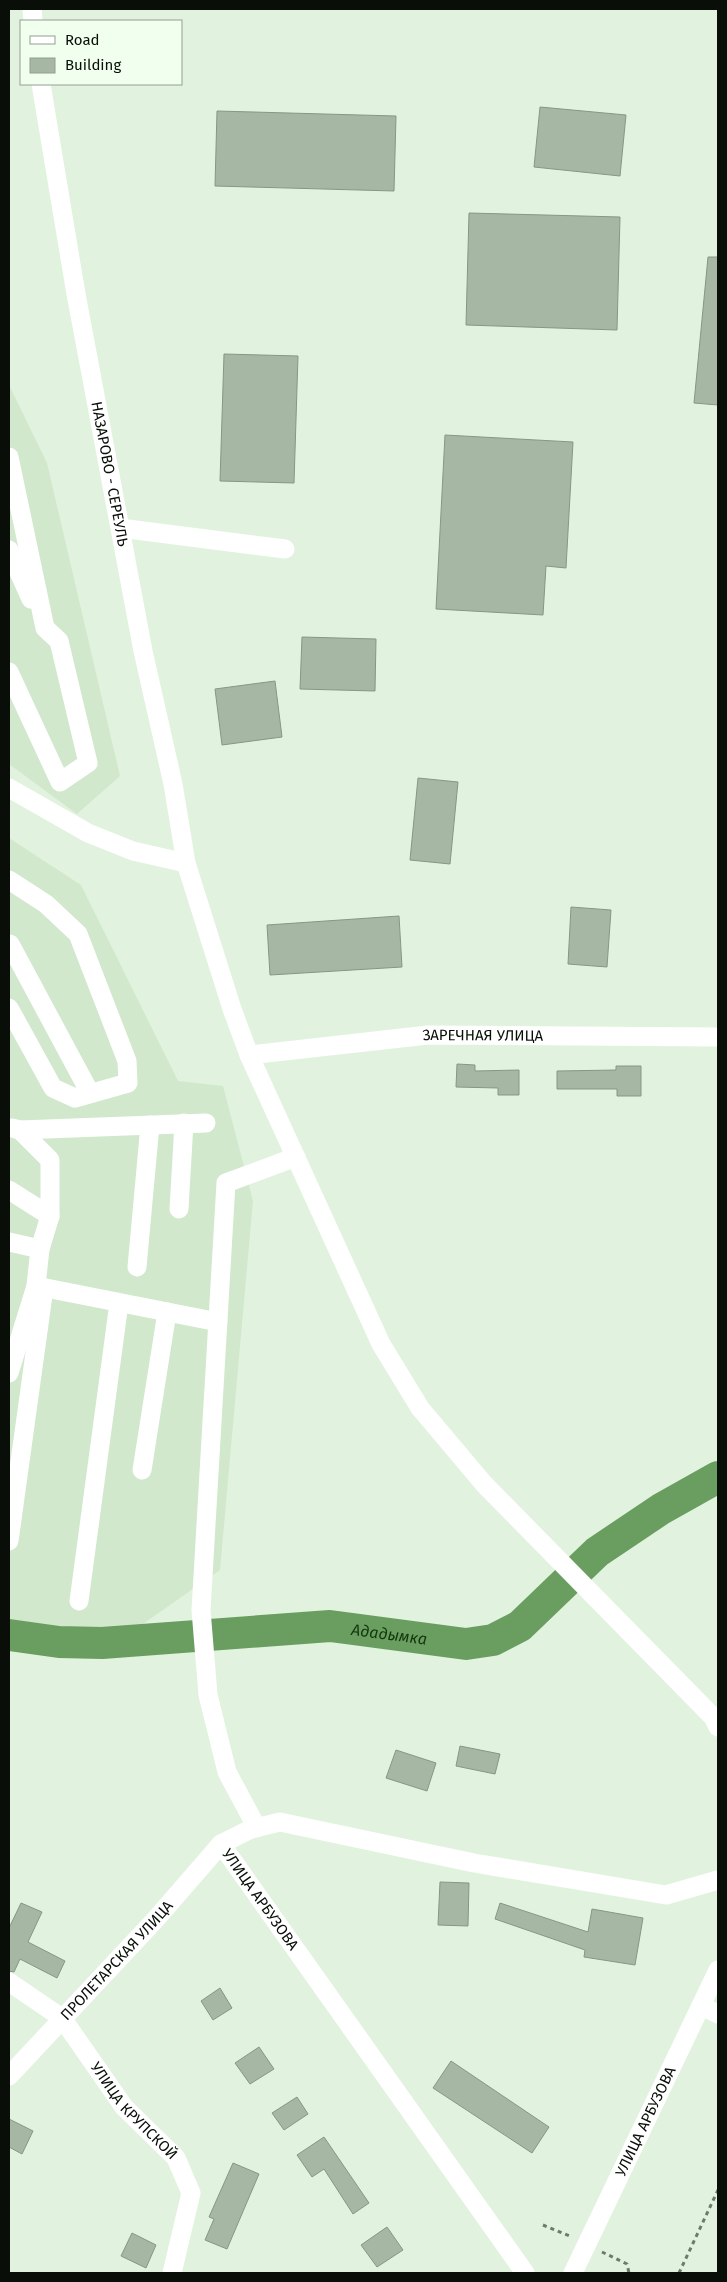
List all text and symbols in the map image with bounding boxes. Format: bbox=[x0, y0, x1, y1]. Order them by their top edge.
legend bbox=[20, 20, 182, 85]
text: Road bbox=[65, 31, 100, 49]
text: Building bbox=[65, 56, 121, 74]
street label: НАЗАРОВО - СЕРЕУЛЬ bbox=[87, 400, 132, 548]
street label: ЗАРЕЧНАЯ УЛИЦА bbox=[422, 1026, 544, 1045]
water label: Ададымка bbox=[349, 1620, 428, 1649]
street label: УЛИЦА АРБУЗОВА bbox=[218, 1845, 303, 1954]
street label: ПРОЛЕТАРСКАЯ УЛИЦА bbox=[57, 1897, 177, 2024]
street label: УЛИЦА КРУПСКОЙ bbox=[87, 2059, 181, 2163]
street label: УЛИЦА АРБУЗОВА bbox=[612, 2063, 680, 2179]

